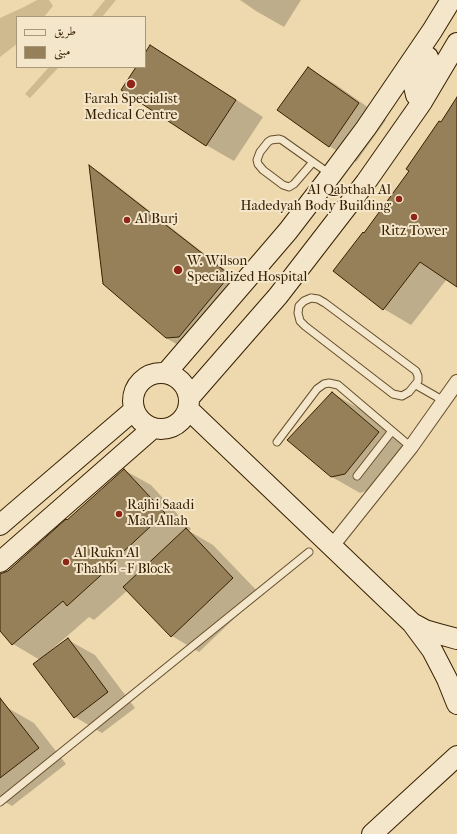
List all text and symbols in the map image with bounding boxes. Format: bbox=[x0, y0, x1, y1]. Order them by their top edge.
legend bbox=[16, 16, 146, 68]
text: طريق bbox=[54, 24, 76, 38]
text: مبنى bbox=[54, 44, 70, 58]
marker: Farah Specialist Medical Centre bbox=[125, 78, 137, 90]
place label: Farah Specialist Medical Centre bbox=[84, 92, 178, 124]
place label: Al Qabthah Al Hadedyah Body Building bbox=[240, 183, 391, 216]
marker: Al Qabthah Al Hadedyah Body Building bbox=[394, 194, 404, 204]
place label: Al Burj bbox=[135, 212, 178, 228]
marker: Ritz Tower bbox=[409, 212, 419, 222]
marker: Al Burj bbox=[122, 215, 132, 225]
place label: Ritz Tower bbox=[381, 224, 447, 240]
place label: W. Wilson Specialized Hospital bbox=[187, 254, 307, 286]
marker: W. Wilson Specialized Hospital bbox=[172, 264, 184, 276]
place label: Rajhi Saadi Mad Allah bbox=[127, 498, 194, 530]
marker: Rajhi Saadi Mad Allah bbox=[114, 509, 124, 519]
place label: Al Rukn Al Thahbi - F Block bbox=[74, 546, 171, 578]
marker: Al Rukn Al Thahbi - F Block bbox=[61, 557, 71, 567]

